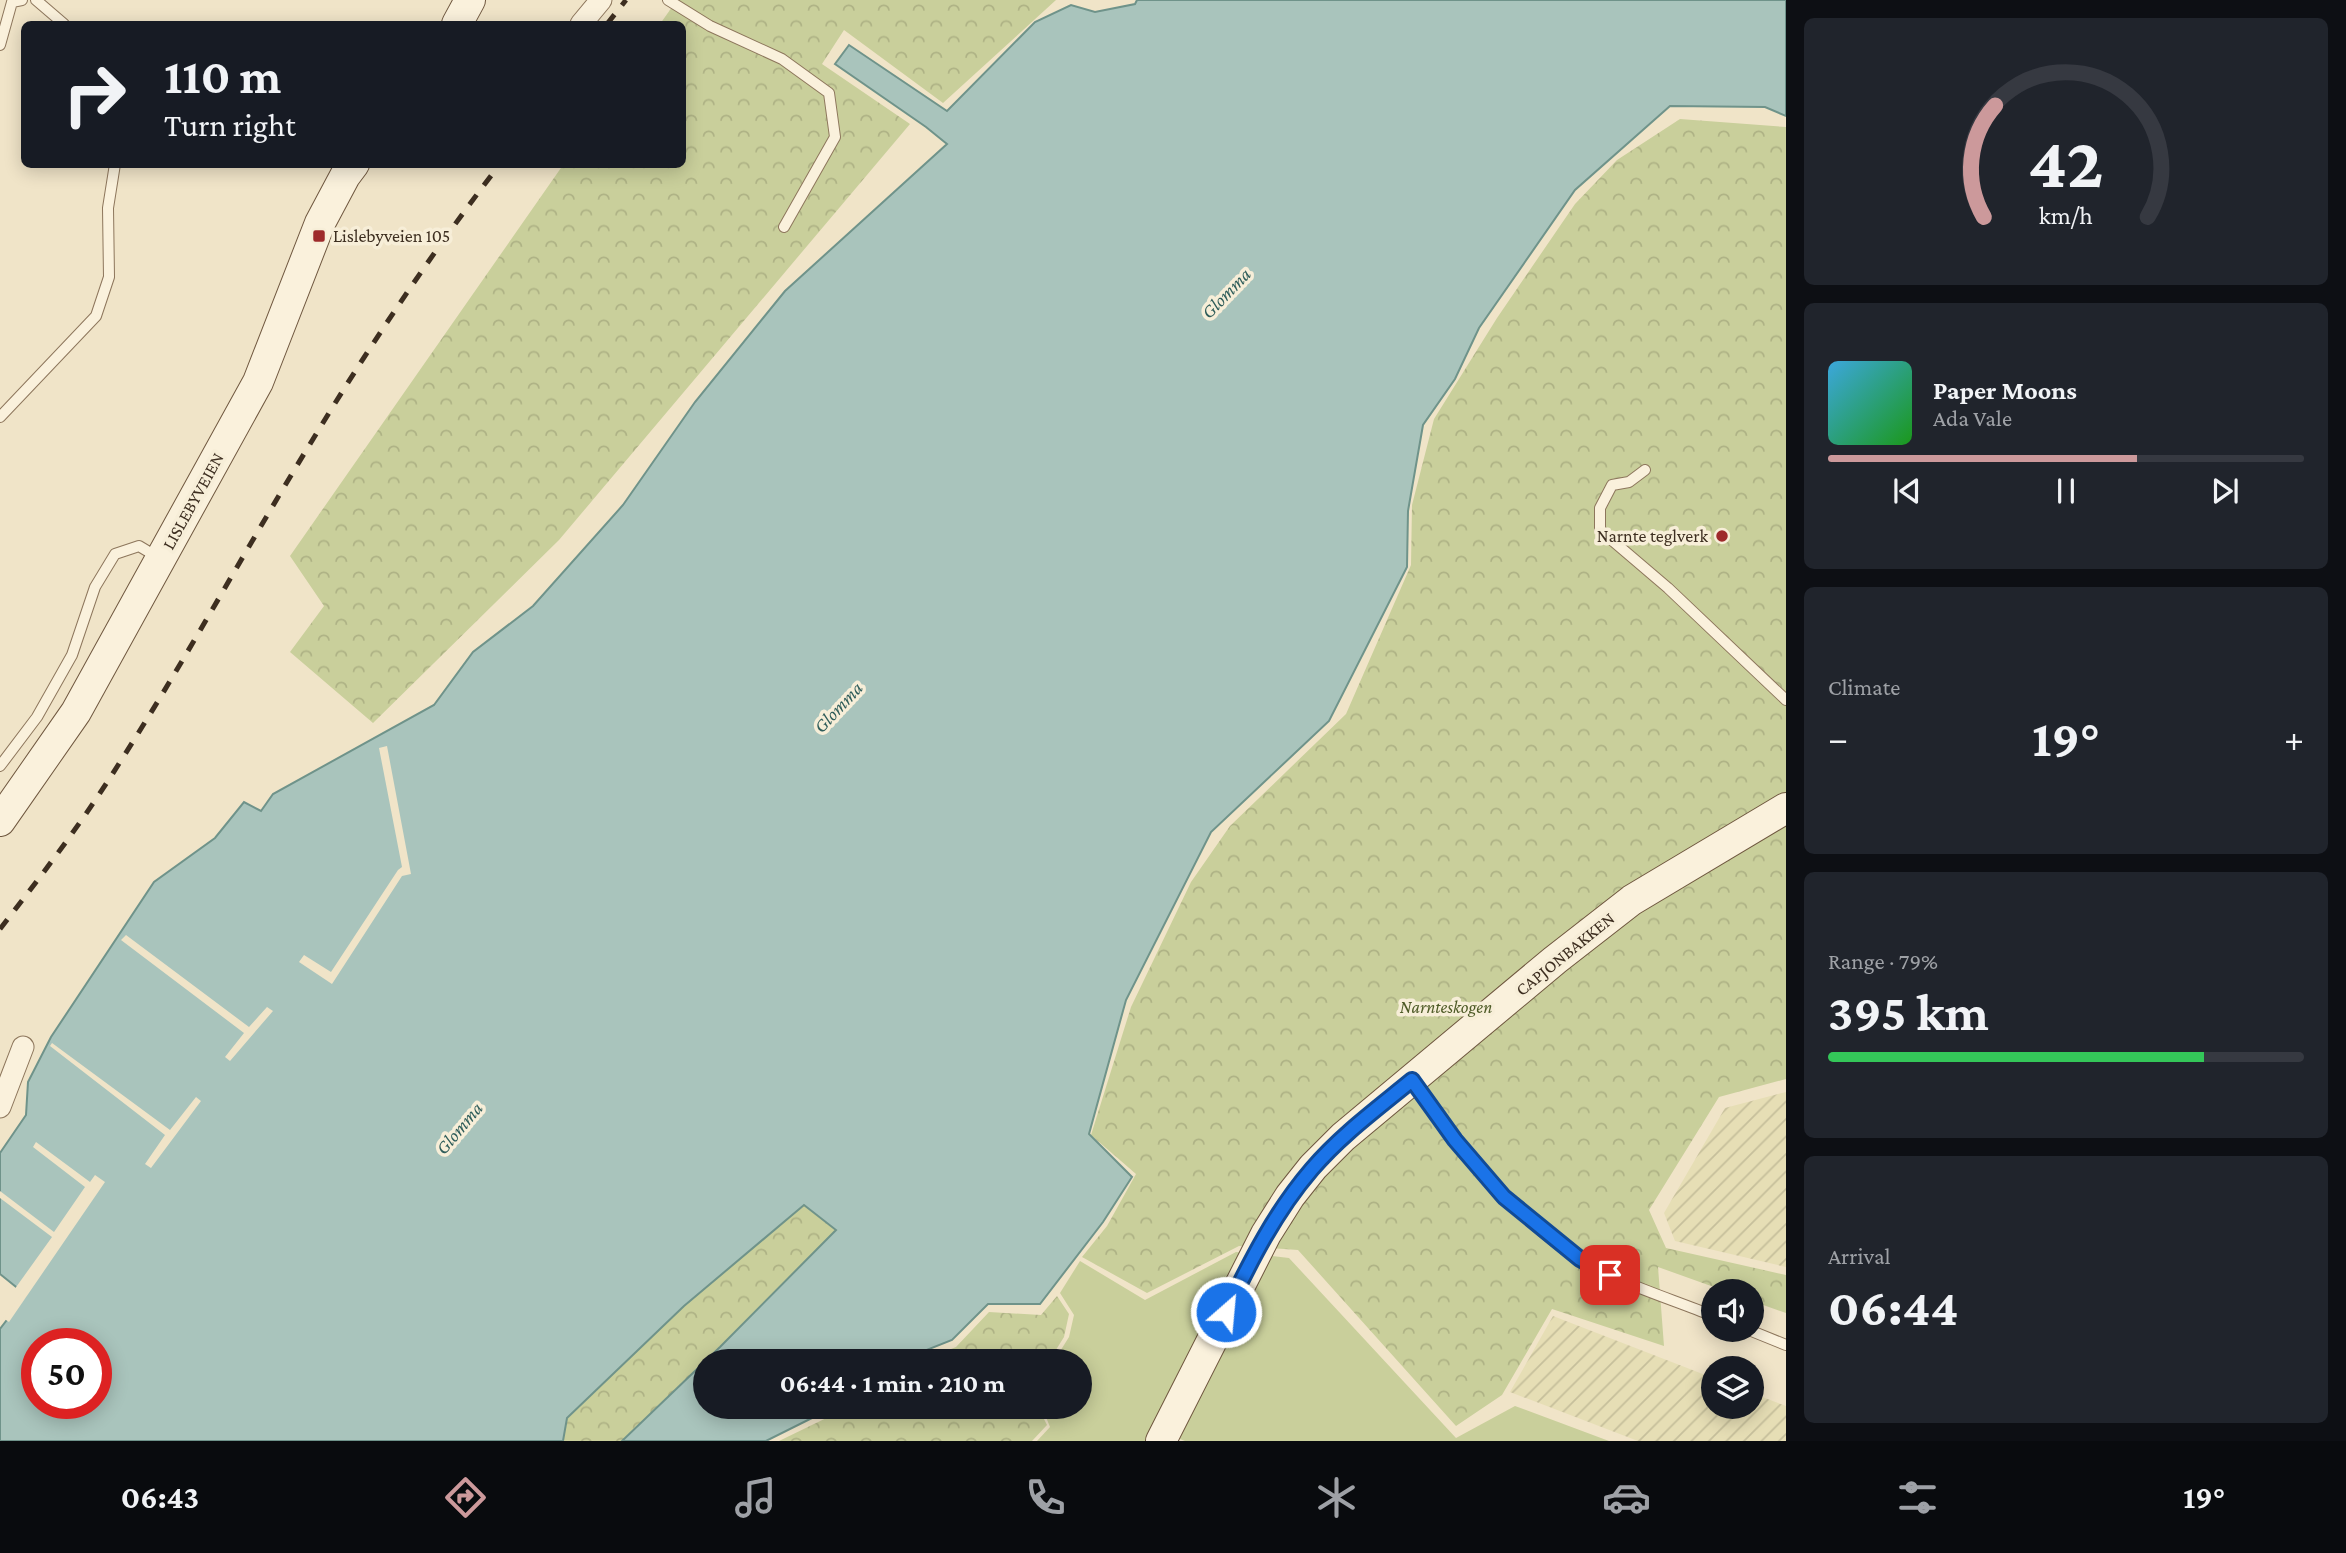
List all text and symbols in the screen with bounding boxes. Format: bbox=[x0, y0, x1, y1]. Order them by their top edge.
icon: right bbox=[49, 49, 140, 140]
text: 110 m bbox=[164, 49, 281, 104]
text: Turn right bbox=[164, 107, 296, 143]
text: 42 bbox=[2028, 123, 2104, 204]
text: km/h bbox=[2039, 202, 2093, 229]
place label: Lislebyveien 105 bbox=[333, 226, 450, 246]
marker: Lislebyveien 105 bbox=[311, 228, 327, 244]
water label: Glomma bbox=[1197, 264, 1255, 322]
text: Paper Moons bbox=[1933, 376, 2077, 405]
text: Ada Vale bbox=[1933, 405, 2012, 431]
street label: LISLEBYVEIEN bbox=[158, 449, 228, 553]
icon: previous bbox=[1888, 472, 1926, 510]
icon: pause bbox=[2047, 472, 2085, 510]
icon: next bbox=[2206, 472, 2244, 510]
place label: Narnte teglverk bbox=[1597, 526, 1708, 546]
marker: Narnte teglverk bbox=[1714, 528, 1730, 544]
text: Climate bbox=[1828, 674, 1900, 700]
water label: Glomma bbox=[809, 677, 867, 737]
text: 19° bbox=[2032, 709, 2100, 767]
text: − bbox=[1828, 717, 1848, 759]
text: + bbox=[2284, 717, 2304, 759]
street label: CAPJONBAKKEN bbox=[1512, 908, 1619, 1000]
text: Range · 79% bbox=[1828, 948, 1938, 974]
text: 395 km bbox=[1828, 983, 1989, 1041]
park label: Narnteskogen bbox=[1400, 997, 1492, 1017]
water label: Glomma bbox=[431, 1098, 487, 1158]
text: Arrival bbox=[1828, 1243, 1891, 1269]
pin bbox=[1580, 1245, 1640, 1305]
icon: arrive bbox=[1591, 1256, 1629, 1294]
position arrow bbox=[1189, 1275, 1263, 1349]
text: 06:44 bbox=[1828, 1278, 1959, 1336]
map controls bbox=[1701, 1279, 1764, 1419]
button: sound bbox=[1701, 1279, 1764, 1342]
speed limit sign: 50 bbox=[21, 1328, 112, 1419]
button: layers bbox=[1701, 1356, 1764, 1419]
text: 06:44 · 1 min · 210 m bbox=[780, 1369, 1005, 1398]
icon: directions bbox=[441, 1473, 490, 1522]
icon: music bbox=[731, 1473, 780, 1522]
icon: phone bbox=[1021, 1473, 1070, 1522]
icon: climate bbox=[1312, 1473, 1361, 1522]
icon: car bbox=[1602, 1473, 1651, 1522]
icon: filters bbox=[1893, 1473, 1942, 1522]
text: 06:43 bbox=[121, 1479, 199, 1515]
text: 19° bbox=[2183, 1479, 2225, 1515]

